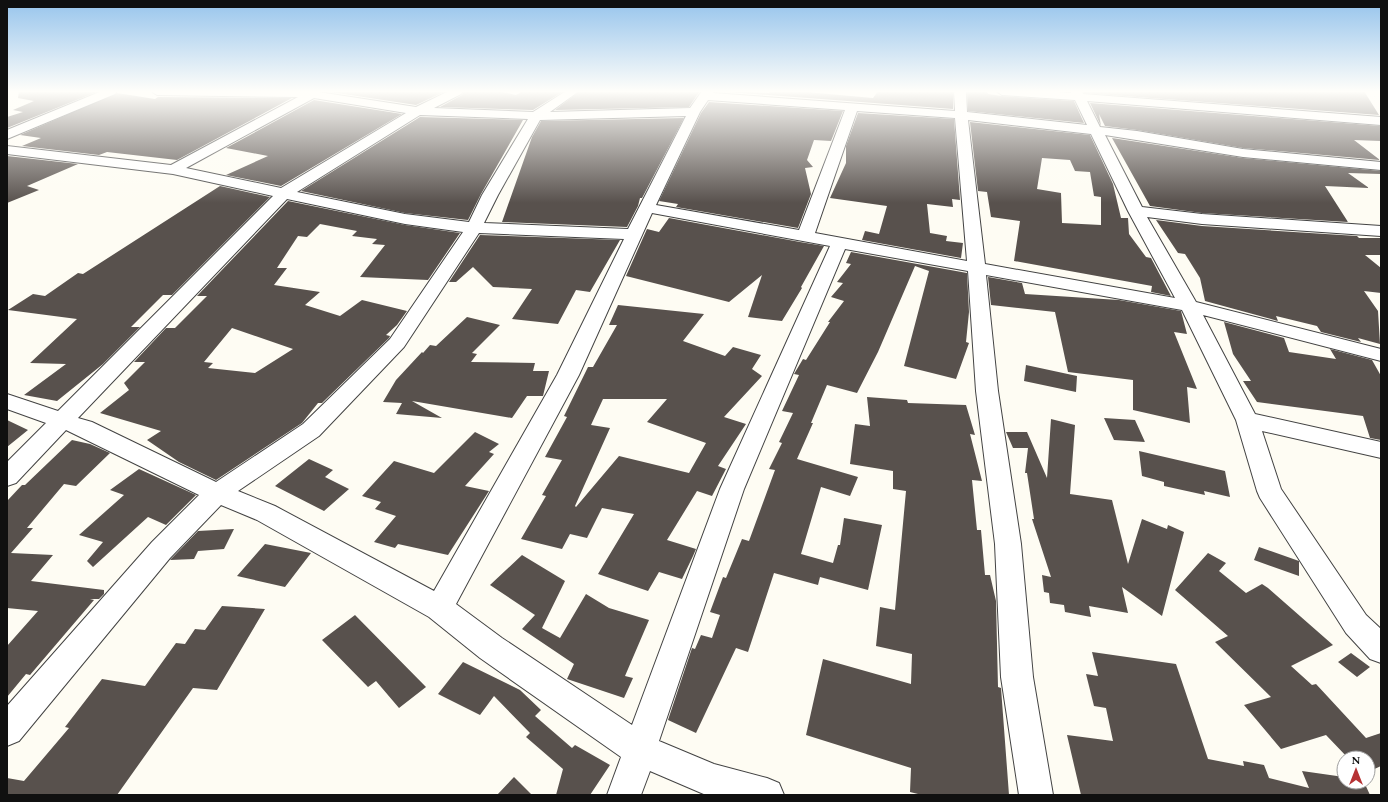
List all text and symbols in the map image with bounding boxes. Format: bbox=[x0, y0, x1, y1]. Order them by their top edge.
north arrow bbox=[1336, 750, 1376, 790]
text: N bbox=[1352, 752, 1361, 769]

